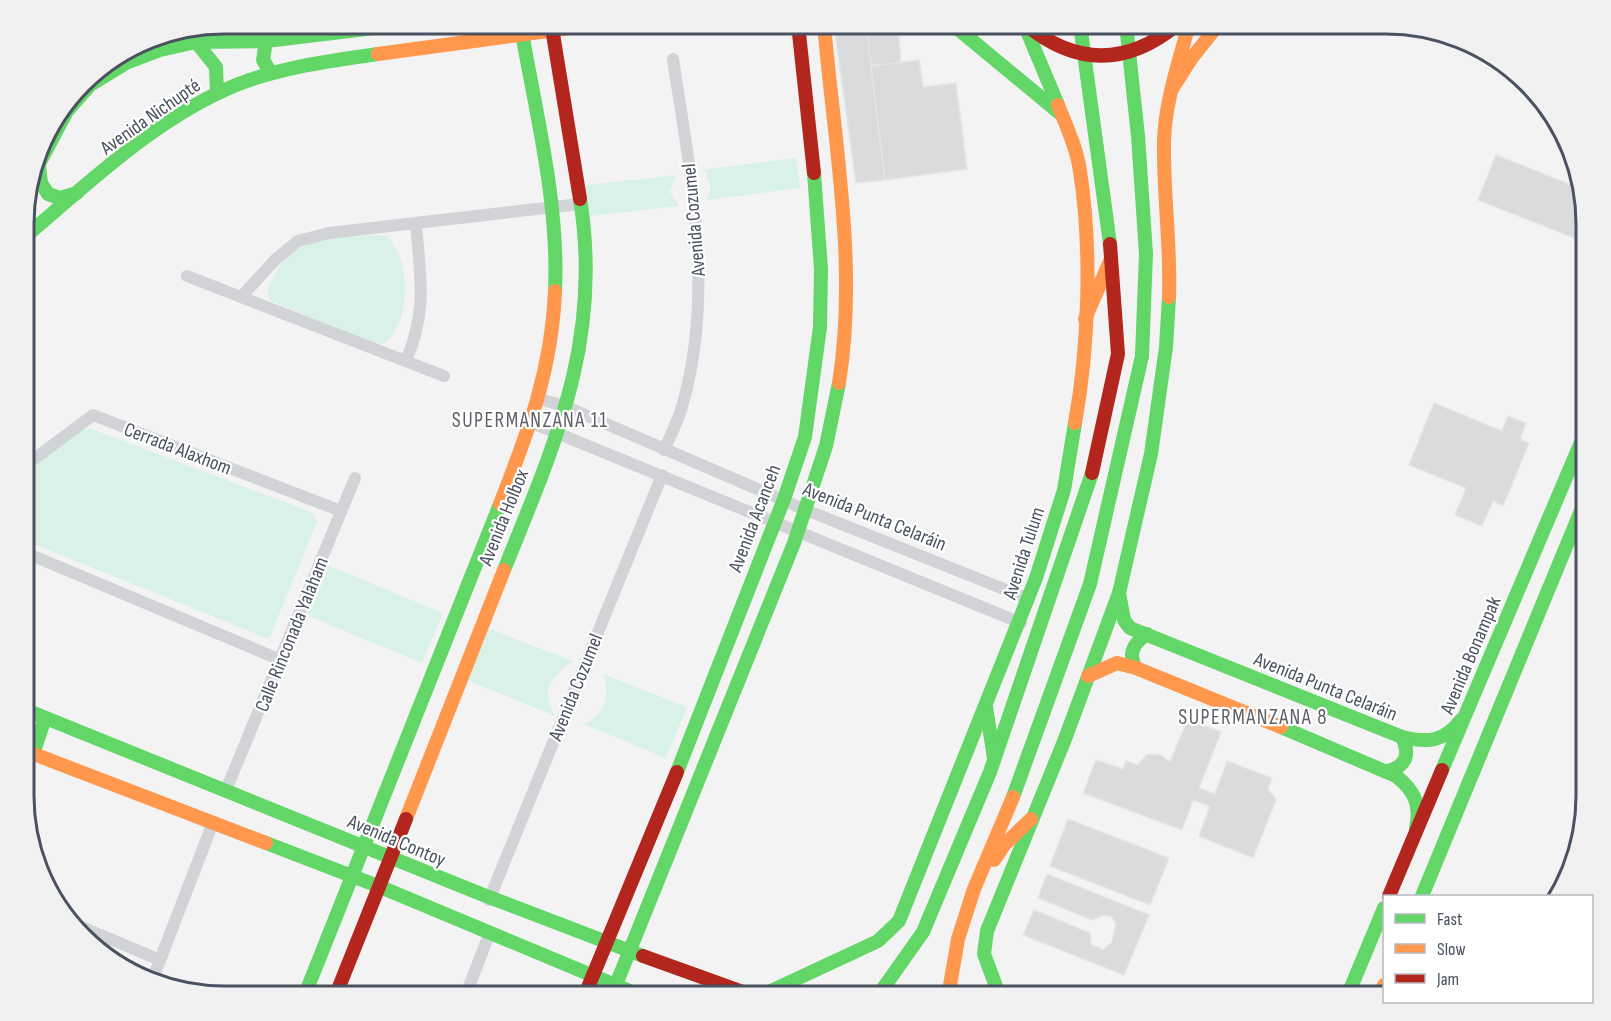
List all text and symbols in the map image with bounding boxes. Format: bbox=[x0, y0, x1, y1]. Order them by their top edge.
street label: Avenida Nichupté bbox=[95, 74, 205, 161]
street label: Avenida Cozumel bbox=[677, 162, 711, 278]
district label: SUPERMANZANA 11 bbox=[452, 408, 608, 433]
street label: Cerrada Alaxhom bbox=[121, 417, 235, 480]
street label: Avenida Acanceh bbox=[723, 461, 786, 576]
street label: Avenida Holbox bbox=[473, 465, 534, 570]
street label: Avenida Punta Celaráin bbox=[799, 477, 950, 557]
street label: Avenida Tulum bbox=[997, 504, 1050, 603]
street label: Calle Rinconada Yalaham bbox=[250, 554, 334, 715]
street label: Avenida Bonampak bbox=[1435, 593, 1507, 719]
street label: Avenida Cozumel bbox=[543, 630, 608, 745]
street label: Avenida Punta Celaráin bbox=[1250, 647, 1401, 727]
district label: SUPERMANZANA 8 bbox=[1178, 705, 1328, 730]
street label: Avenida Contoy bbox=[343, 809, 449, 872]
legend bbox=[1383, 895, 1593, 1003]
text: Fast bbox=[1437, 909, 1463, 930]
text: Slow bbox=[1437, 939, 1466, 960]
text: Jam bbox=[1436, 969, 1459, 990]

